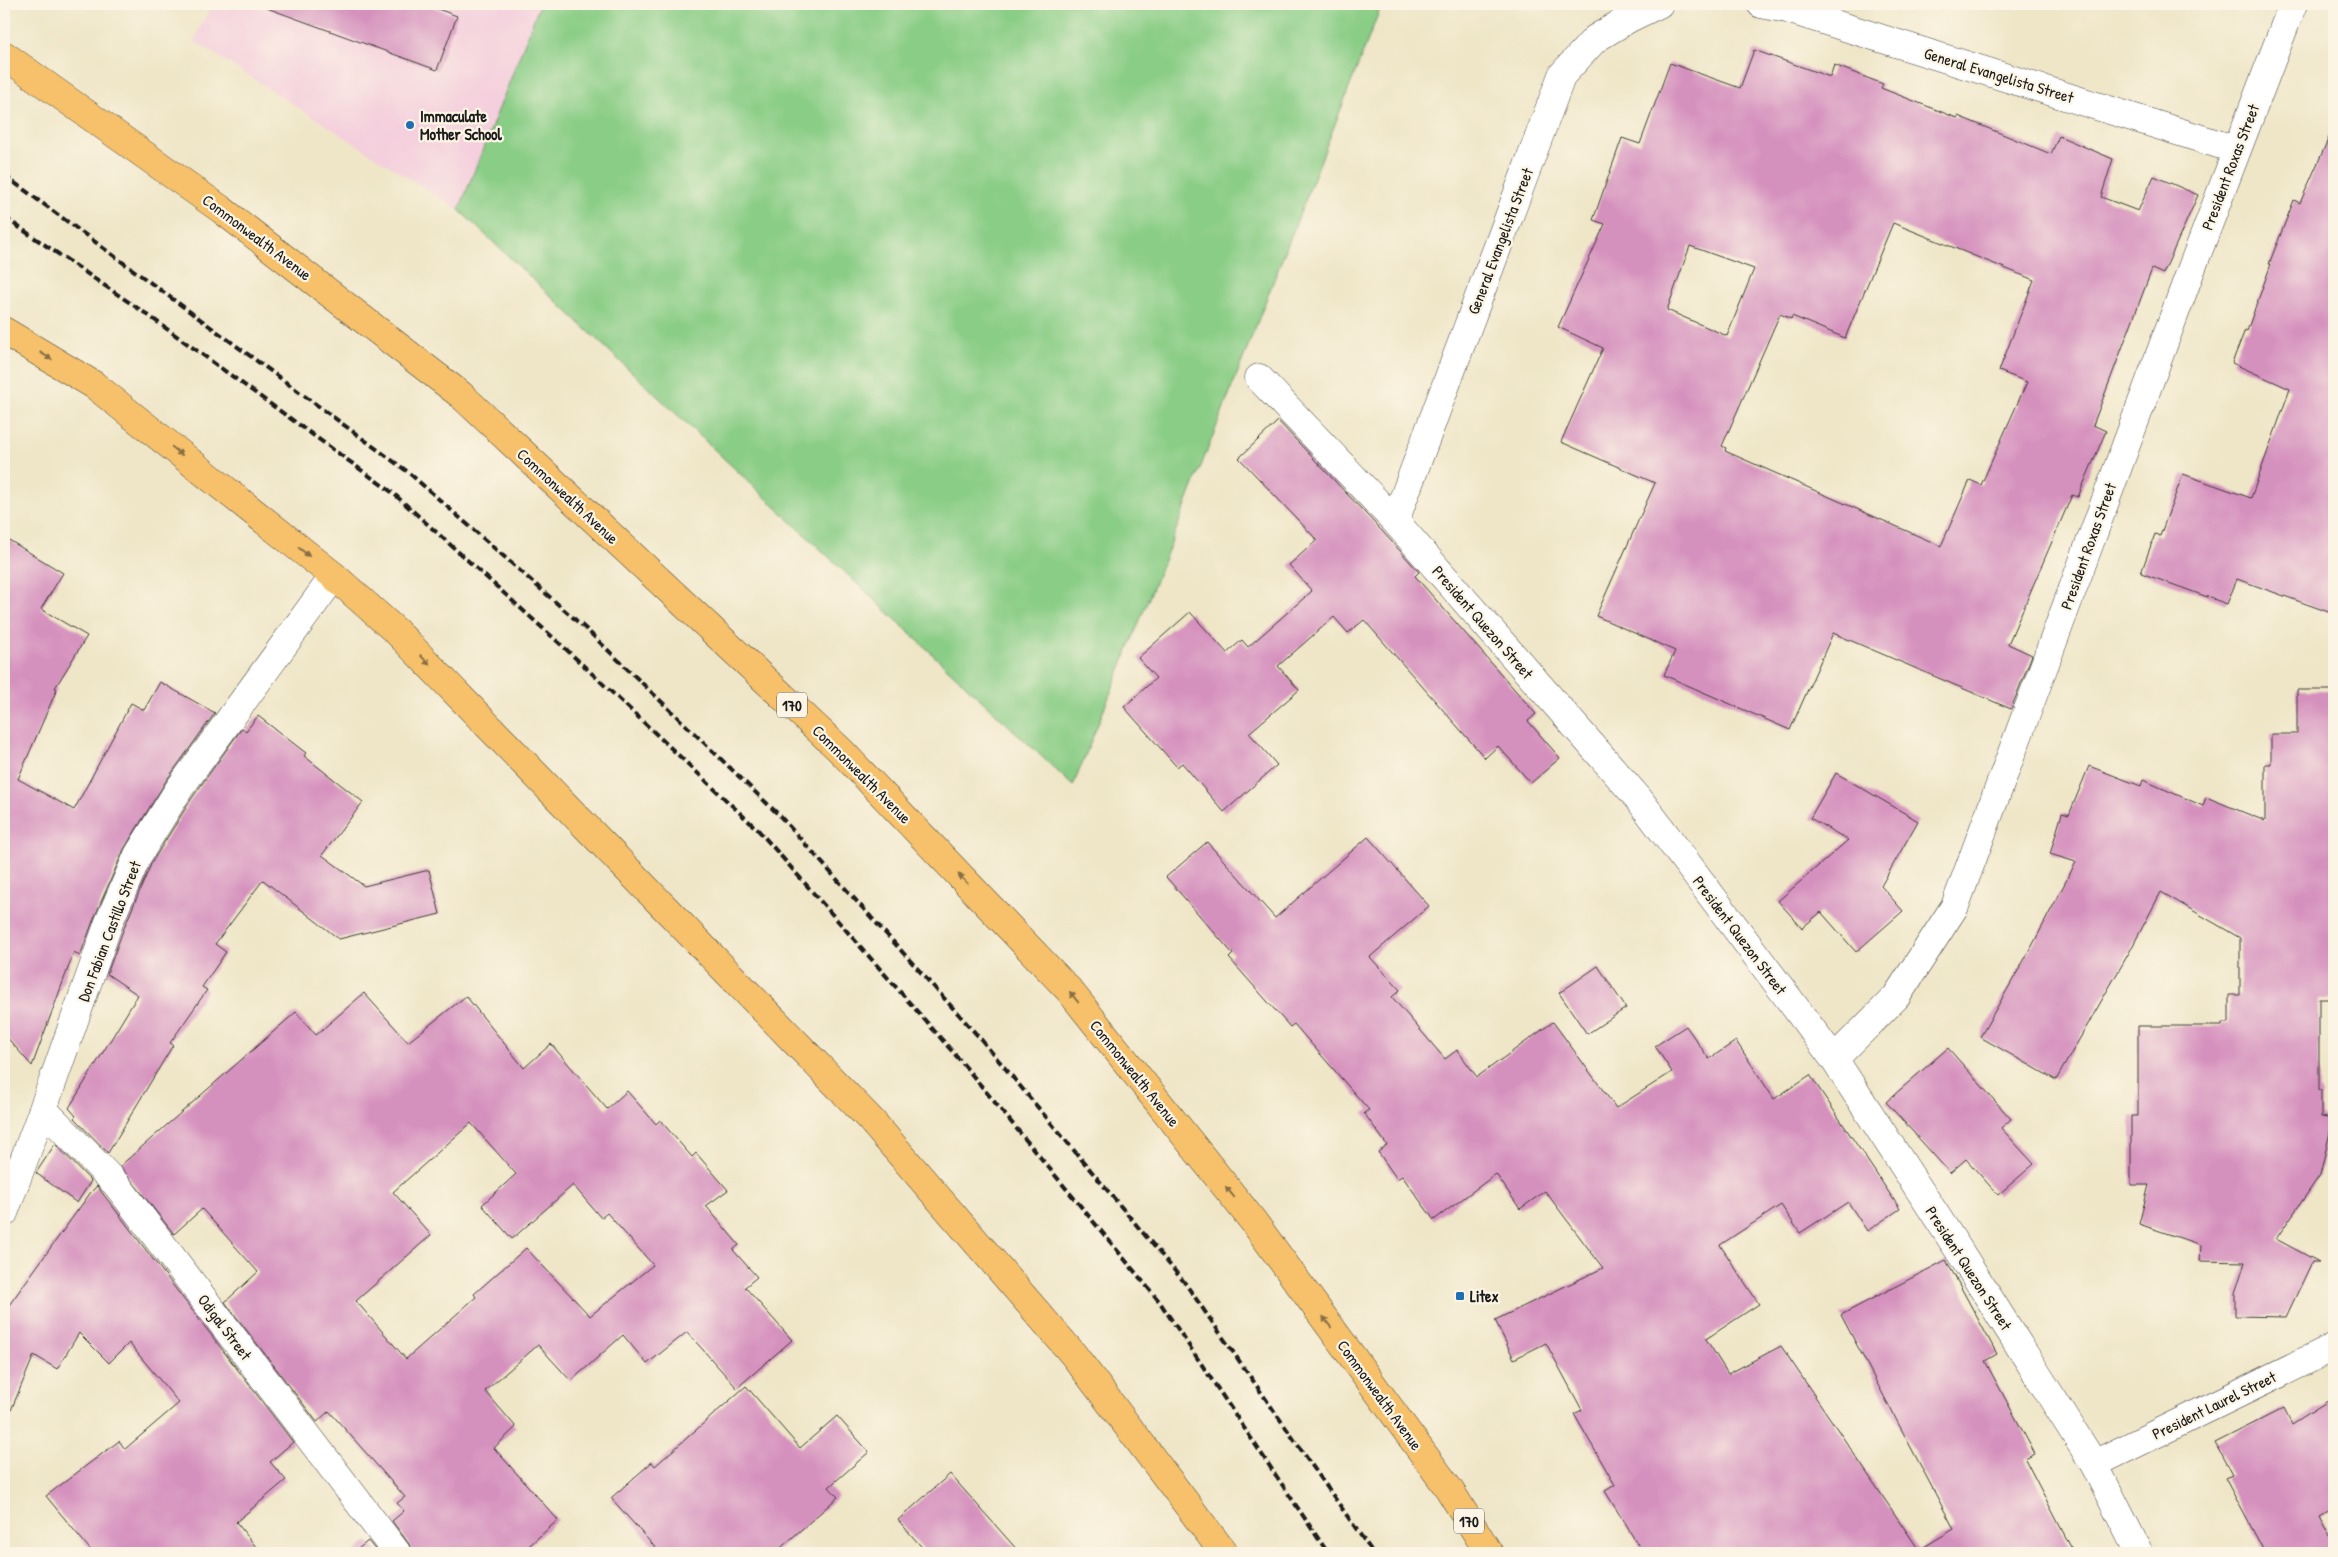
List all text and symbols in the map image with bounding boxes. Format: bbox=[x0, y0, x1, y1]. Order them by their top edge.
street label: General Evangelista Street bbox=[1922, 42, 2077, 108]
street label: President Roxas Street bbox=[2196, 100, 2264, 233]
place label: Immaculate Mother School bbox=[420, 105, 503, 145]
marker: Immaculate Mother School bbox=[404, 119, 416, 131]
street label: General Evangelista Street bbox=[1462, 164, 1538, 317]
street label: Commonwealth Avenue bbox=[198, 189, 317, 286]
one-way arrow bbox=[39, 352, 52, 361]
street label: Commonwealth Avenue bbox=[512, 443, 624, 549]
one-way arrow bbox=[170, 446, 184, 456]
street label: President Roxas Street bbox=[2055, 479, 2121, 612]
one-way arrow bbox=[297, 547, 310, 558]
street label: President Quezon Street bbox=[1428, 561, 1539, 684]
one-way arrow bbox=[419, 654, 431, 666]
road number: 170 bbox=[777, 692, 807, 718]
street label: Commonwealth Avenue bbox=[808, 720, 917, 829]
street label: Don Fabian Castillo Street bbox=[72, 857, 146, 1005]
street label: President Quezon Street bbox=[1688, 871, 1792, 999]
one-way arrow bbox=[957, 873, 969, 885]
one-way arrow bbox=[1069, 990, 1080, 1003]
street label: Commonwealth Avenue bbox=[1085, 1015, 1185, 1131]
one-way arrow bbox=[1225, 1185, 1235, 1199]
street label: President Quezon Street bbox=[1921, 1202, 2018, 1335]
place label: Litex bbox=[1470, 1285, 1499, 1307]
street label: Odigal Street bbox=[193, 1290, 257, 1365]
marker: Litex bbox=[1454, 1290, 1466, 1302]
one-way arrow bbox=[1322, 1315, 1332, 1329]
street label: Commonwealth Avenue bbox=[1332, 1335, 1428, 1455]
street label: President Laurel Street bbox=[2148, 1365, 2280, 1445]
road number: 170 bbox=[1454, 1508, 1484, 1534]

